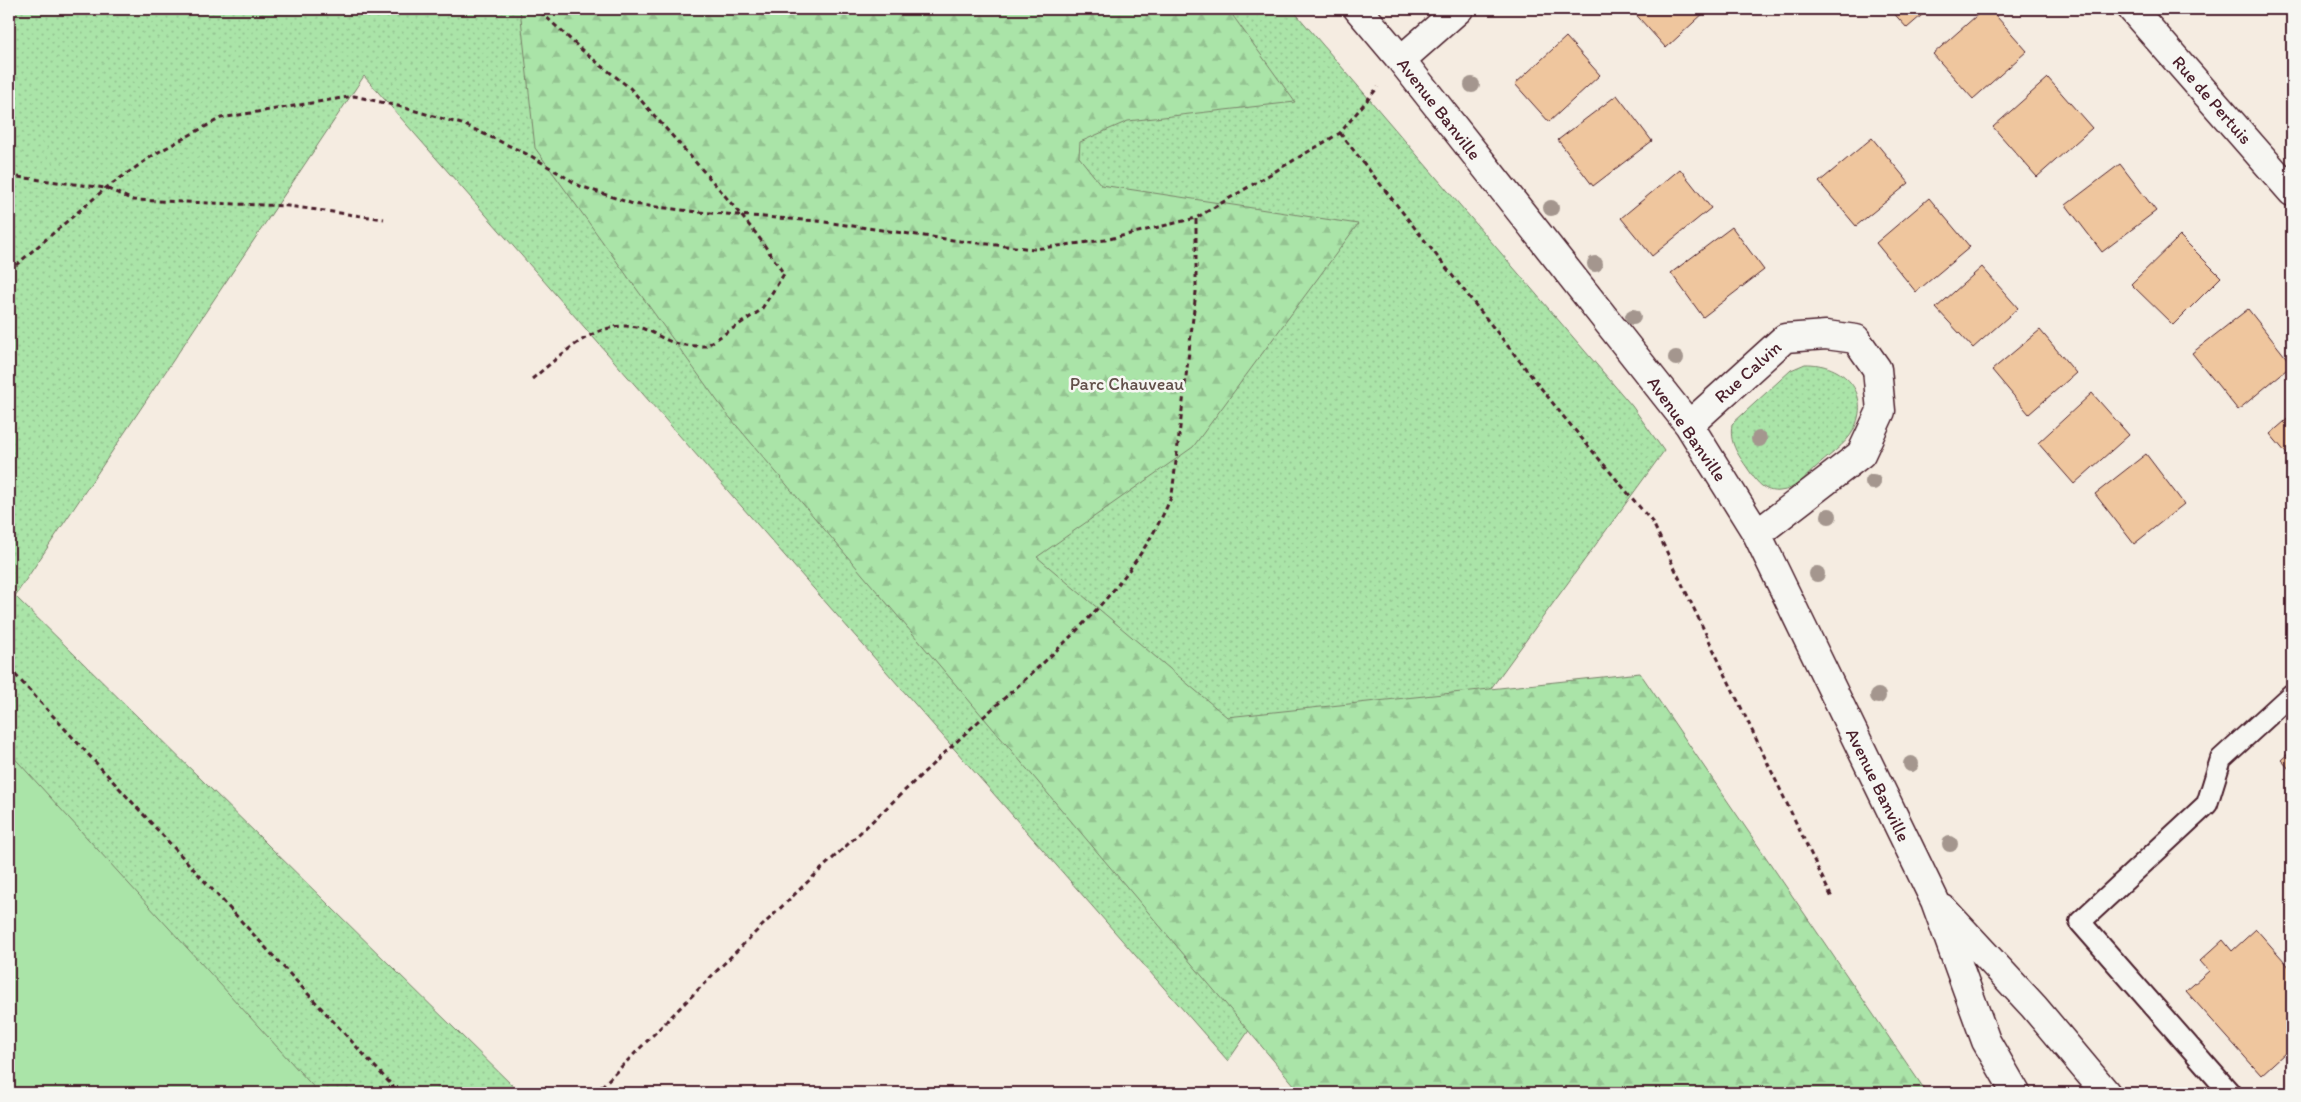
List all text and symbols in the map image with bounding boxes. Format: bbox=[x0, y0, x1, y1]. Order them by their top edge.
street label: Rue de Pertuis bbox=[2167, 51, 2257, 149]
street label: Avenue Banville bbox=[1392, 54, 1486, 164]
street label: Rue Calvin bbox=[1710, 336, 1786, 408]
street label: Avenue Banville bbox=[1643, 372, 1731, 486]
park label: Parc Chauveau bbox=[1070, 373, 1184, 395]
street label: Avenue Banville bbox=[1841, 725, 1915, 845]

